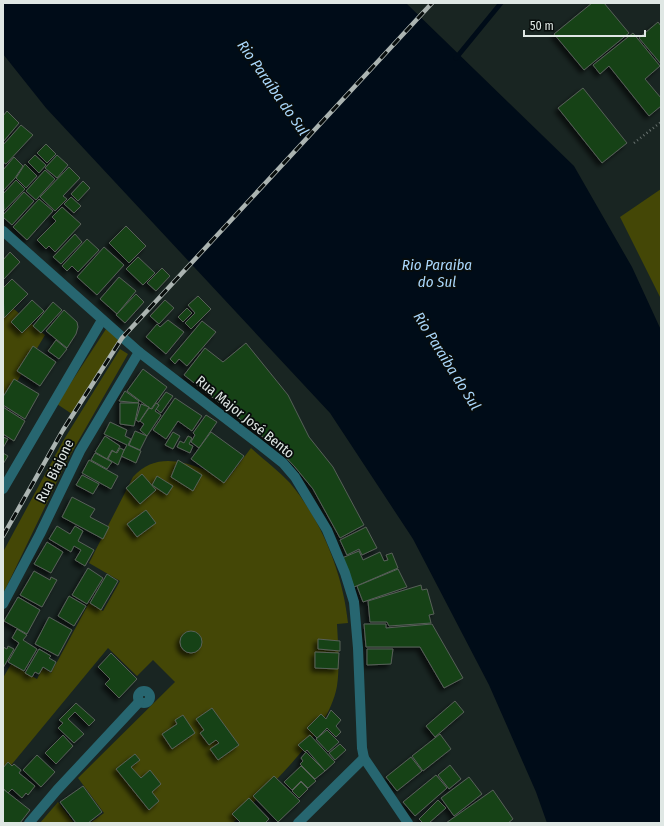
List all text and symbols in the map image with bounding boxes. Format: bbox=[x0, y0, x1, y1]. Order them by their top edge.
scale bar bbox=[524, 12, 645, 38]
text: 50 m bbox=[530, 19, 554, 33]
water label: Rio Paraíba do Sul bbox=[233, 37, 313, 139]
water label: Rio Paraiba do Sul bbox=[402, 256, 472, 291]
water label: Rio Paraíba do Sul bbox=[410, 309, 484, 413]
street label: Rua Major José Bento bbox=[192, 372, 298, 462]
street label: Rua Biajone bbox=[32, 437, 78, 505]

